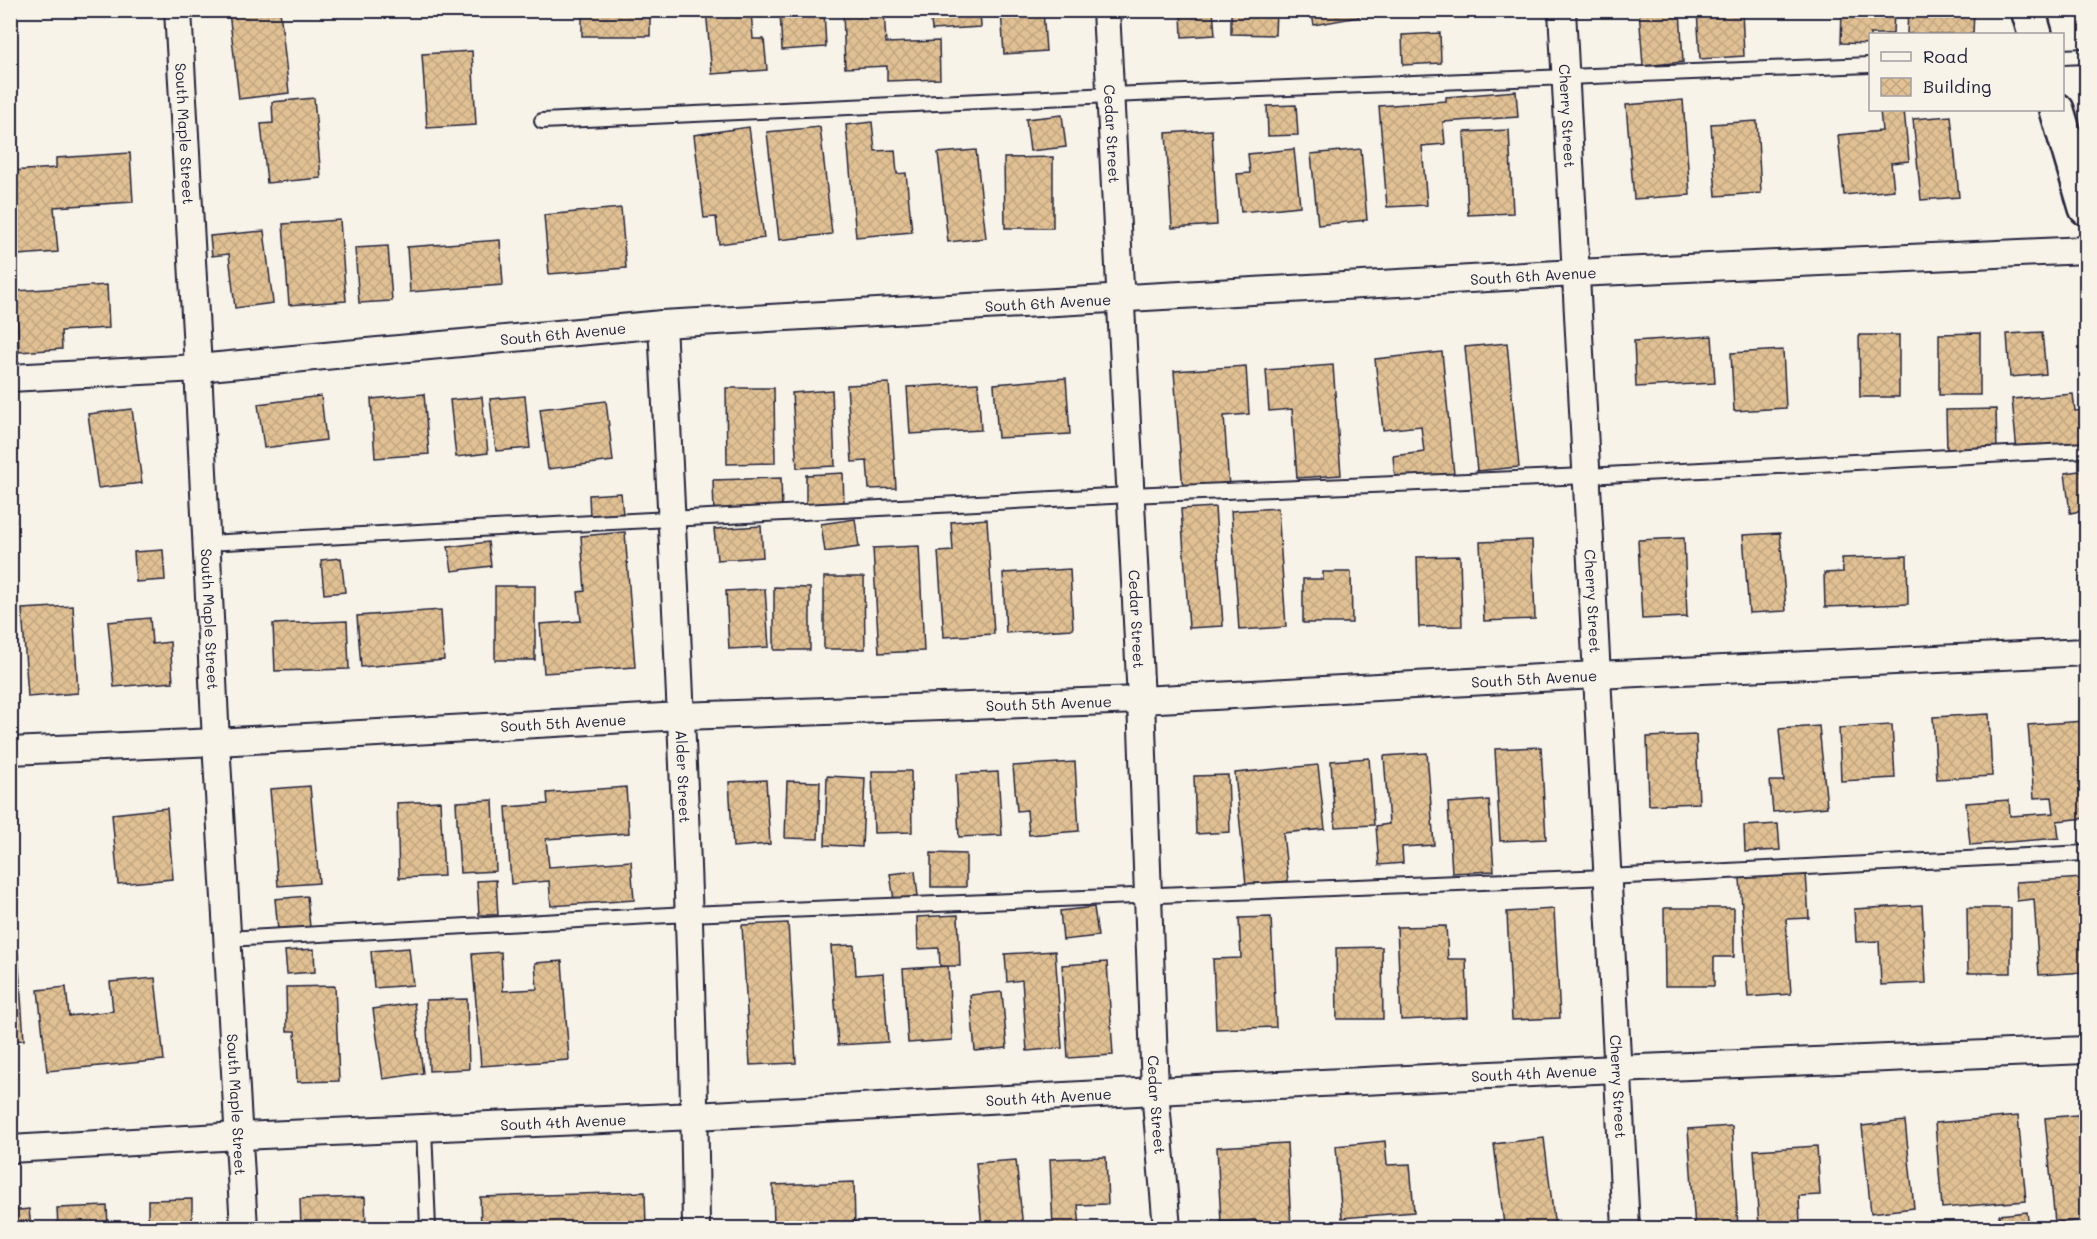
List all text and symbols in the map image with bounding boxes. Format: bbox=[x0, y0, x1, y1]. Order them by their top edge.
legend bbox=[1869, 33, 2064, 111]
text: Road bbox=[1923, 44, 1968, 68]
street label: South Maple Street bbox=[171, 62, 199, 205]
street label: Cherry Street bbox=[1555, 63, 1580, 168]
text: Building bbox=[1923, 74, 1991, 98]
street label: Cedar Street bbox=[1100, 84, 1125, 184]
street label: South 6th Avenue bbox=[1470, 262, 1597, 289]
street label: South 6th Avenue bbox=[984, 289, 1112, 316]
street label: South 6th Avenue bbox=[499, 317, 627, 349]
street label: South Maple Street bbox=[197, 548, 223, 690]
street label: Cherry Street bbox=[1580, 549, 1606, 654]
street label: Cedar Street bbox=[1124, 569, 1149, 669]
street label: South 5th Avenue bbox=[1471, 665, 1598, 692]
street label: South 5th Avenue bbox=[986, 691, 1112, 715]
street label: South 5th Avenue bbox=[500, 709, 627, 736]
street label: Alder Street bbox=[672, 730, 695, 823]
street label: South Maple Street bbox=[223, 1033, 251, 1176]
street label: Cherry Street bbox=[1606, 1034, 1631, 1139]
street label: Cedar Street bbox=[1144, 1055, 1170, 1155]
street label: South 4th Avenue bbox=[1471, 1060, 1598, 1086]
street label: South 4th Avenue bbox=[985, 1083, 1112, 1110]
street label: South 4th Avenue bbox=[500, 1109, 627, 1135]

